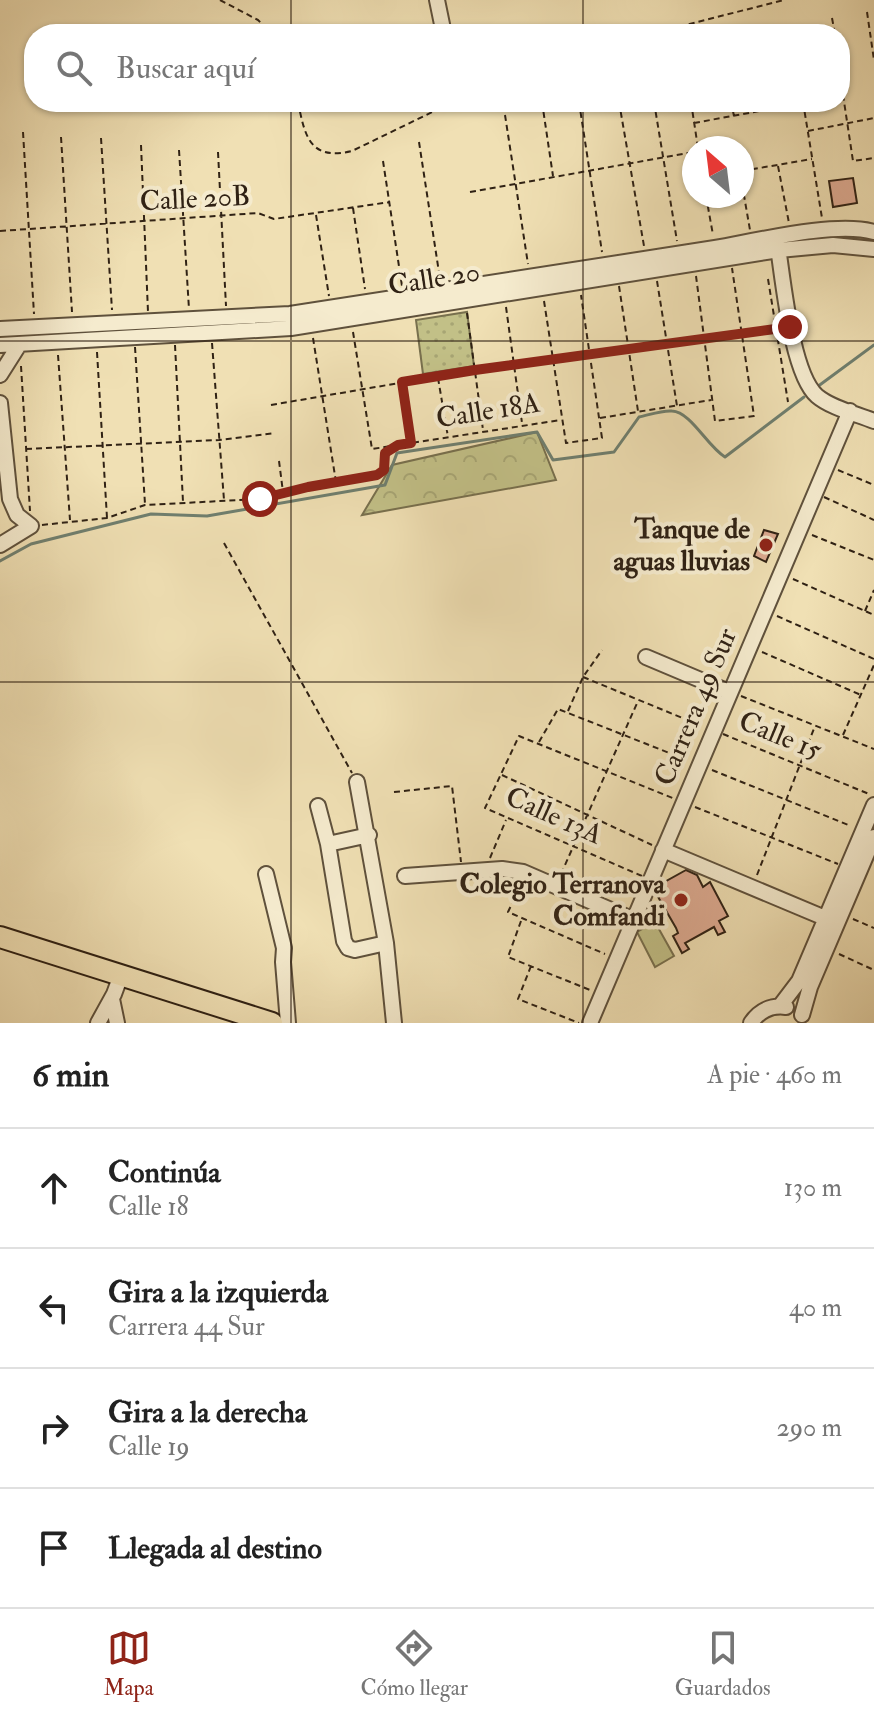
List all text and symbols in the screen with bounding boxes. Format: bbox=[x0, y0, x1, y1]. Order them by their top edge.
search box bbox=[24, 24, 850, 112]
icon: search bbox=[52, 46, 96, 90]
text: Buscar aquí bbox=[116, 50, 255, 87]
north arrow bbox=[682, 136, 754, 208]
street label: Calle 20B bbox=[139, 179, 251, 219]
street label: Calle 20 bbox=[386, 254, 482, 304]
route end bbox=[772, 309, 808, 345]
street label: Calle 18A bbox=[434, 385, 543, 436]
route start bbox=[242, 481, 278, 517]
place label: Tanque de aguas lluvias bbox=[614, 512, 750, 579]
marker: Tanque de aguas lluvias bbox=[757, 536, 775, 554]
street label: Carrera 49 Sur bbox=[647, 622, 745, 791]
street label: Calle 15 bbox=[734, 704, 827, 769]
street label: Calle 13A bbox=[500, 779, 608, 853]
place label: Colegio Terranova Comfandi bbox=[460, 867, 666, 934]
marker: Colegio Terranova Comfandi bbox=[672, 891, 690, 909]
text: 6 min bbox=[32, 1054, 109, 1097]
text: A pie · 460 m bbox=[707, 1059, 842, 1091]
text: Continúa bbox=[108, 1154, 221, 1191]
icon: ahead bbox=[32, 1166, 76, 1210]
text: 130 m bbox=[784, 1172, 842, 1204]
text: Calle 18 bbox=[108, 1191, 189, 1223]
text: Gira a la izquierda bbox=[108, 1274, 328, 1311]
icon: left bbox=[32, 1286, 76, 1330]
text: 40 m bbox=[789, 1292, 842, 1324]
text: Carrera 44 Sur bbox=[108, 1311, 265, 1343]
text: Gira a la derecha bbox=[108, 1394, 307, 1431]
icon: right bbox=[32, 1406, 76, 1450]
text: 290 m bbox=[777, 1412, 842, 1444]
text: Calle 19 bbox=[108, 1431, 190, 1463]
icon: arrive bbox=[32, 1526, 76, 1570]
text: Llegada al destino bbox=[108, 1530, 322, 1567]
tab: Mapa bbox=[103, 1626, 154, 1702]
tab: Cómo llegar bbox=[361, 1626, 468, 1702]
tab: Guardados bbox=[675, 1626, 771, 1702]

